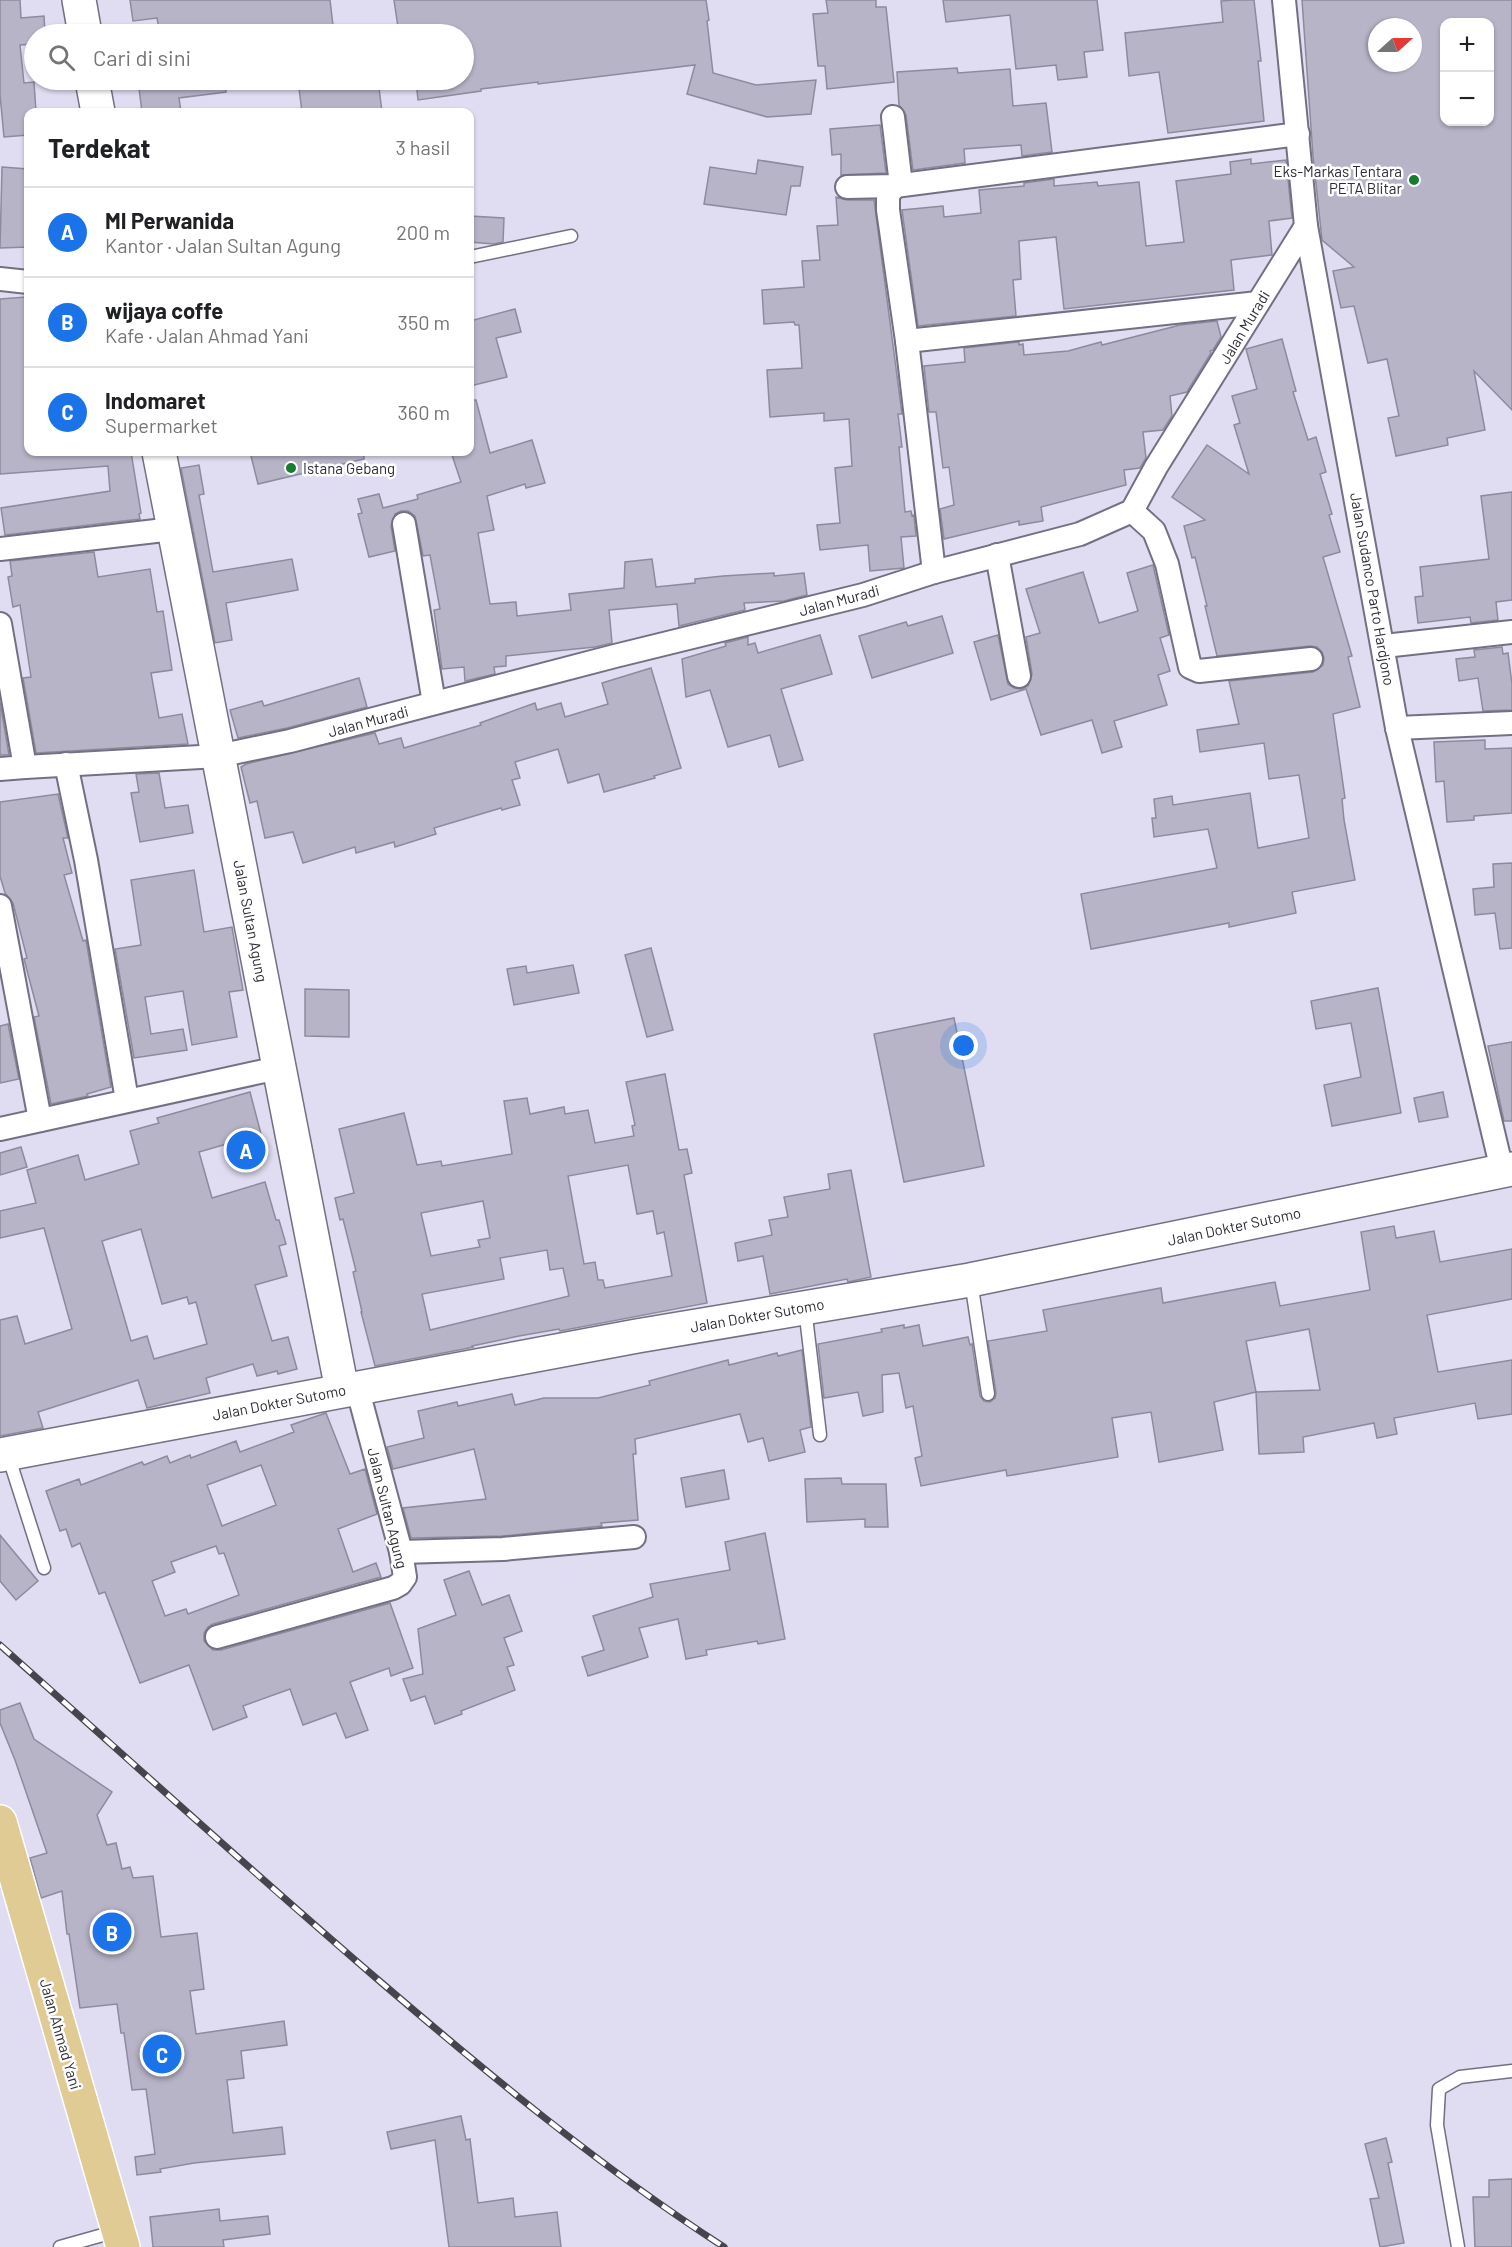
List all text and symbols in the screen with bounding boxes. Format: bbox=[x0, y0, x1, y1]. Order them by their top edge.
north arrow bbox=[1368, 18, 1422, 72]
map controls bbox=[1440, 18, 1494, 126]
button: + bbox=[1440, 18, 1494, 72]
search box bbox=[24, 24, 474, 90]
icon: search bbox=[45, 41, 78, 74]
text: Cari di sini bbox=[93, 44, 191, 70]
button: − bbox=[1440, 72, 1494, 126]
text: Terdekat bbox=[48, 132, 150, 163]
text: 3 hasil bbox=[395, 135, 450, 159]
place label: Eks-Markas Tentara PETA Blitar bbox=[1273, 162, 1403, 197]
marker: Eks-Markas Tentara PETA Blitar bbox=[1407, 173, 1421, 187]
text: MI Perwanida bbox=[105, 207, 234, 233]
text: A bbox=[61, 220, 74, 244]
text: 200 m bbox=[396, 220, 450, 244]
text: Kantor · Jalan Sultan Agung bbox=[105, 233, 341, 257]
street label: Jalan Muradi bbox=[1215, 287, 1273, 367]
text: wijaya coffe bbox=[105, 297, 223, 323]
text: B bbox=[61, 310, 74, 334]
text: 350 m bbox=[398, 310, 450, 334]
text: Kafe · Jalan Ahmad Yani bbox=[105, 323, 309, 347]
text: Indomaret bbox=[105, 387, 206, 413]
text: C bbox=[61, 400, 74, 424]
text: 360 m bbox=[398, 400, 450, 424]
text: Supermarket bbox=[105, 413, 218, 437]
place label: Istana Gebang bbox=[303, 459, 395, 477]
marker: Istana Gebang bbox=[284, 461, 298, 475]
street label: Jalan Sudanco Parto Hardjono bbox=[1347, 491, 1399, 687]
street label: Jalan Muradi bbox=[797, 581, 881, 619]
street label: Jalan Muradi bbox=[326, 702, 410, 740]
street label: Jalan Sultan Agung bbox=[230, 858, 272, 984]
your location bbox=[949, 1031, 978, 1060]
pin: A bbox=[226, 1128, 266, 1172]
street label: Jalan Dokter Sutomo bbox=[1166, 1203, 1302, 1249]
street label: Jalan Dokter Sutomo bbox=[689, 1294, 825, 1336]
street label: Jalan Dokter Sutomo bbox=[211, 1380, 347, 1424]
street label: Jalan Sultan Agung bbox=[364, 1446, 412, 1570]
pin: B bbox=[92, 1910, 132, 1954]
street label: Jalan Ahmad Yani bbox=[37, 1977, 85, 2091]
pin: C bbox=[142, 2032, 182, 2076]

